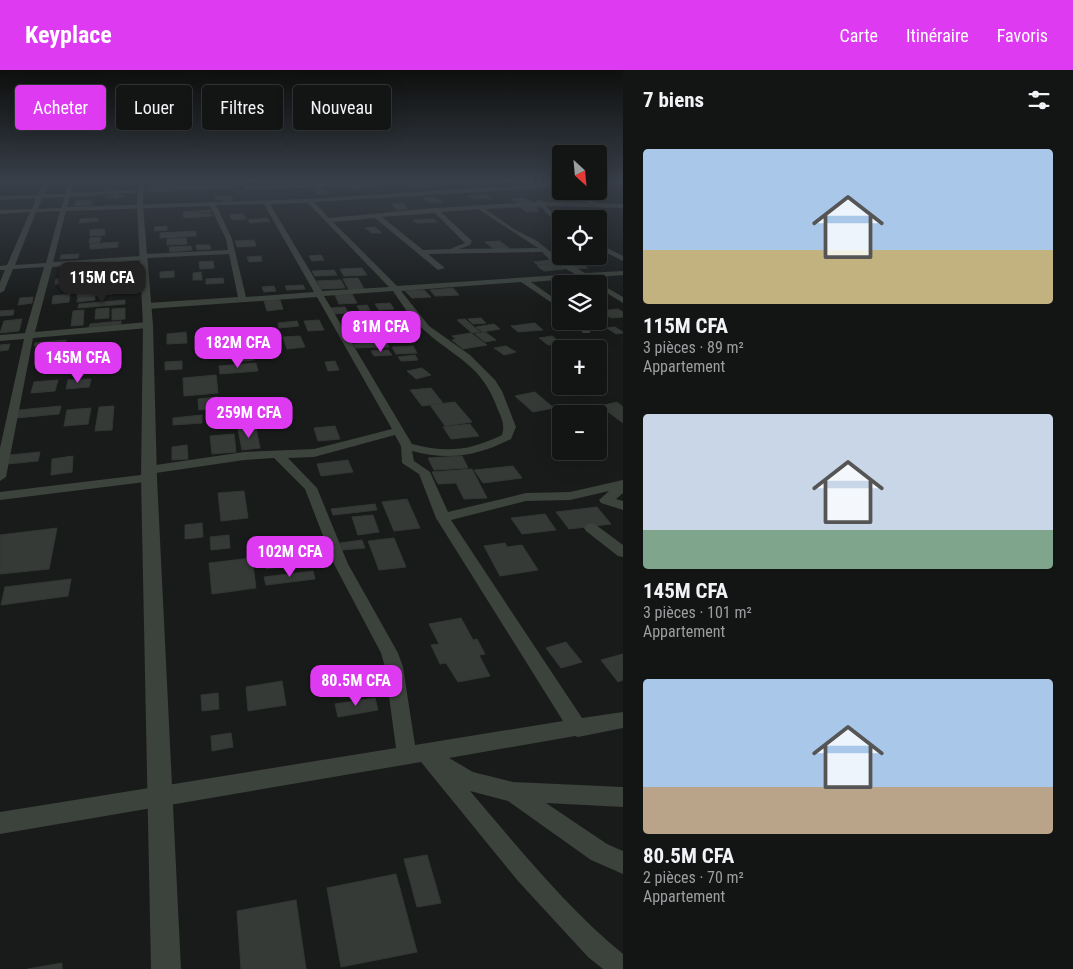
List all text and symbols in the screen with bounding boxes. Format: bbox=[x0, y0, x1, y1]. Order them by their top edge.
text: Keyplace bbox=[25, 21, 112, 49]
text: Carte bbox=[839, 25, 878, 46]
text: Itinéraire bbox=[906, 25, 969, 46]
text: Favoris bbox=[997, 25, 1048, 46]
chip: Acheter bbox=[15, 85, 106, 130]
chip: Louer bbox=[116, 85, 192, 130]
chip: Filtres bbox=[202, 85, 283, 130]
chip: Nouveau bbox=[293, 85, 391, 130]
icon: filters bbox=[1025, 86, 1053, 114]
text: 7 biens bbox=[643, 88, 704, 112]
north arrow bbox=[552, 145, 608, 200]
map controls bbox=[552, 145, 607, 460]
icon: home bbox=[803, 182, 893, 272]
button: locate bbox=[552, 210, 607, 265]
pin: 115M CFA bbox=[50, 262, 154, 304]
text: 115M CFA bbox=[70, 268, 134, 287]
button: layers bbox=[552, 275, 607, 330]
pin: 81M CFA bbox=[335, 310, 427, 353]
text: 115M CFA bbox=[643, 314, 728, 338]
text: 81M CFA bbox=[353, 317, 409, 336]
pin: 182M CFA bbox=[186, 326, 290, 369]
text: 182M CFA bbox=[206, 333, 270, 352]
text: 3 pièces · 89 m² bbox=[643, 338, 744, 357]
button: + bbox=[552, 340, 607, 395]
pin: 145M CFA bbox=[26, 342, 130, 384]
text: 145M CFA bbox=[46, 348, 110, 367]
text: Appartement bbox=[643, 357, 725, 376]
pin: 259M CFA bbox=[197, 396, 301, 439]
text: 259M CFA bbox=[217, 403, 281, 422]
button: − bbox=[552, 405, 607, 460]
icon: home bbox=[803, 447, 893, 537]
pin: 102M CFA bbox=[238, 536, 342, 578]
text: 102M CFA bbox=[258, 542, 322, 561]
text: 145M CFA bbox=[643, 579, 728, 603]
text: 3 pièces · 101 m² bbox=[643, 603, 752, 622]
text: Appartement bbox=[643, 622, 725, 641]
pin: 80.5M CFA bbox=[299, 664, 413, 707]
text: 80.5M CFA bbox=[321, 671, 391, 690]
icon: home bbox=[803, 712, 893, 802]
text: 80.5M CFA bbox=[643, 844, 734, 868]
text: 2 pièces · 70 m² bbox=[643, 868, 744, 887]
text: Appartement bbox=[643, 887, 725, 906]

